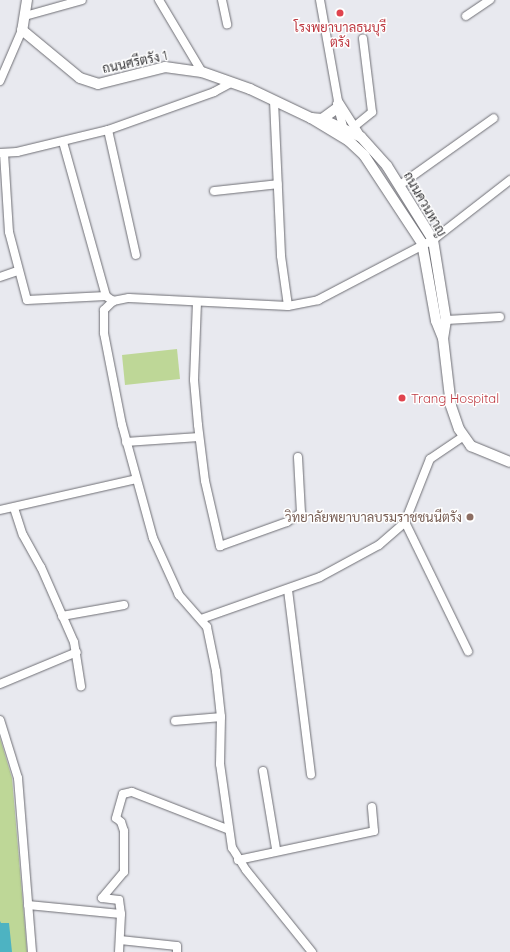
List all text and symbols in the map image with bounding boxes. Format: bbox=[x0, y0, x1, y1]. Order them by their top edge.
marker: โรงพยาบาลธนบุรี ตรัง bbox=[334, 7, 346, 19]
place label: โรงพยาบาลธนบุรี ตรัง bbox=[294, 20, 386, 51]
street label: ถนนศรีตรัง 1 bbox=[101, 47, 169, 77]
street label: ถนนควนหาญ bbox=[400, 169, 450, 239]
place label: Trang Hospital bbox=[411, 390, 499, 406]
marker: Trang Hospital bbox=[396, 392, 408, 404]
place label: วิทยาลัยพยาบาลบรมราชชนนีตรัง bbox=[285, 509, 462, 525]
marker: วิทยาลัยพยาบาลบรมราชชนนีตรัง bbox=[465, 512, 475, 522]

